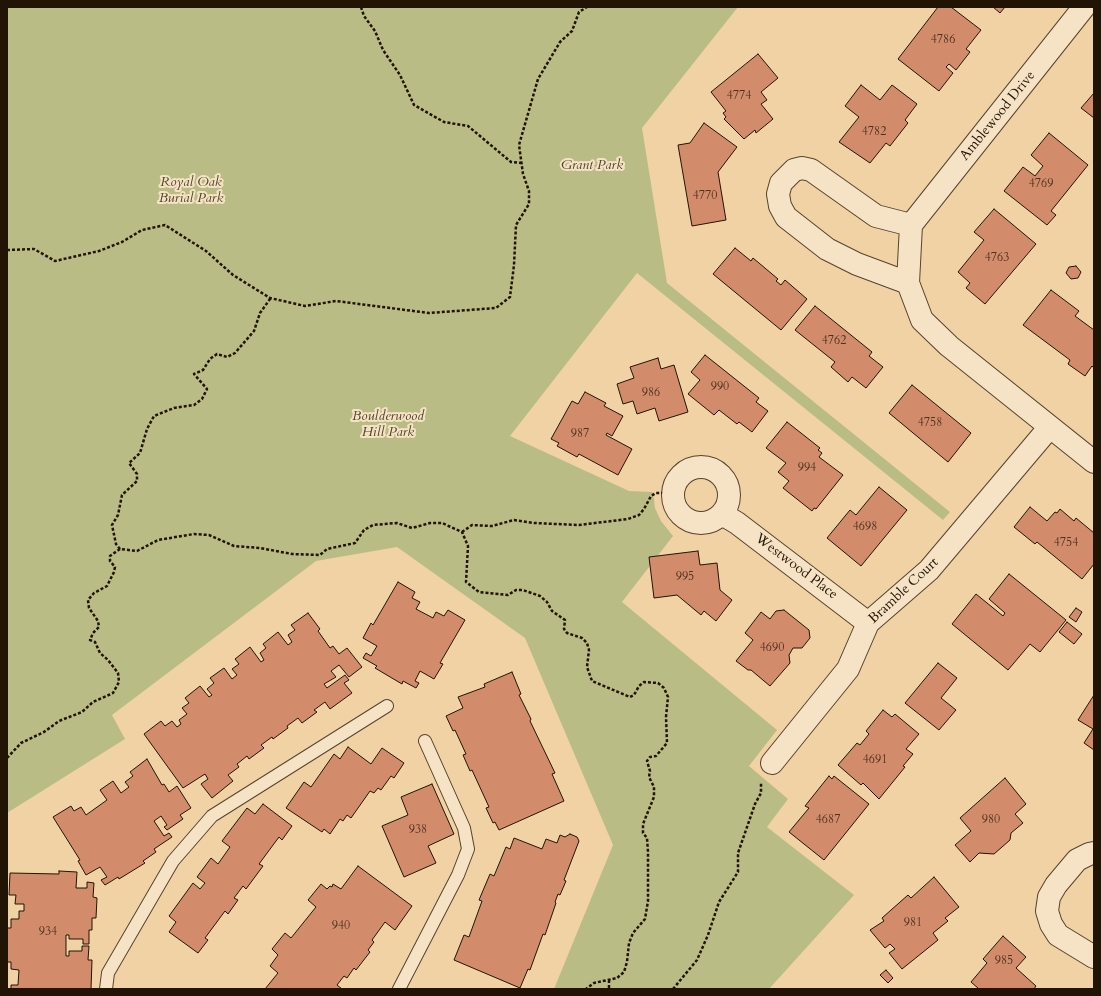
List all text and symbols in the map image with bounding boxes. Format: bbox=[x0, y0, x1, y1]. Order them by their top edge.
house number: 4786 bbox=[931, 33, 955, 47]
street label: Amblewood Drive bbox=[957, 68, 1039, 164]
house number: 4774 bbox=[727, 89, 751, 103]
house number: 4782 bbox=[862, 125, 886, 139]
park label: Grant Park bbox=[561, 158, 623, 174]
park label: Royal Oak Burial Park bbox=[159, 175, 223, 208]
house number: 4769 bbox=[1029, 177, 1053, 191]
house number: 4770 bbox=[693, 189, 717, 203]
house number: 4763 bbox=[985, 251, 1009, 265]
house number: 4762 bbox=[822, 334, 846, 348]
house number: 990 bbox=[711, 380, 729, 394]
house number: 986 bbox=[642, 386, 660, 400]
park label: Boulderwood Hill Park bbox=[352, 409, 424, 442]
house number: 4758 bbox=[918, 416, 942, 430]
house number: 987 bbox=[571, 427, 589, 441]
house number: 994 bbox=[798, 461, 816, 475]
house number: 4698 bbox=[853, 520, 877, 534]
street label: Westwood Place bbox=[751, 530, 841, 604]
house number: 4754 bbox=[1054, 536, 1078, 550]
street label: Bramble Court bbox=[866, 554, 942, 628]
house number: 995 bbox=[676, 570, 694, 584]
house number: 4690 bbox=[760, 641, 784, 655]
house number: 4691 bbox=[863, 753, 887, 767]
house number: 4687 bbox=[816, 813, 840, 827]
house number: 980 bbox=[982, 813, 1000, 827]
house number: 938 bbox=[409, 823, 427, 837]
house number: 981 bbox=[904, 916, 922, 930]
house number: 940 bbox=[332, 919, 350, 933]
house number: 934 bbox=[39, 925, 57, 939]
house number: 985 bbox=[995, 954, 1013, 968]

